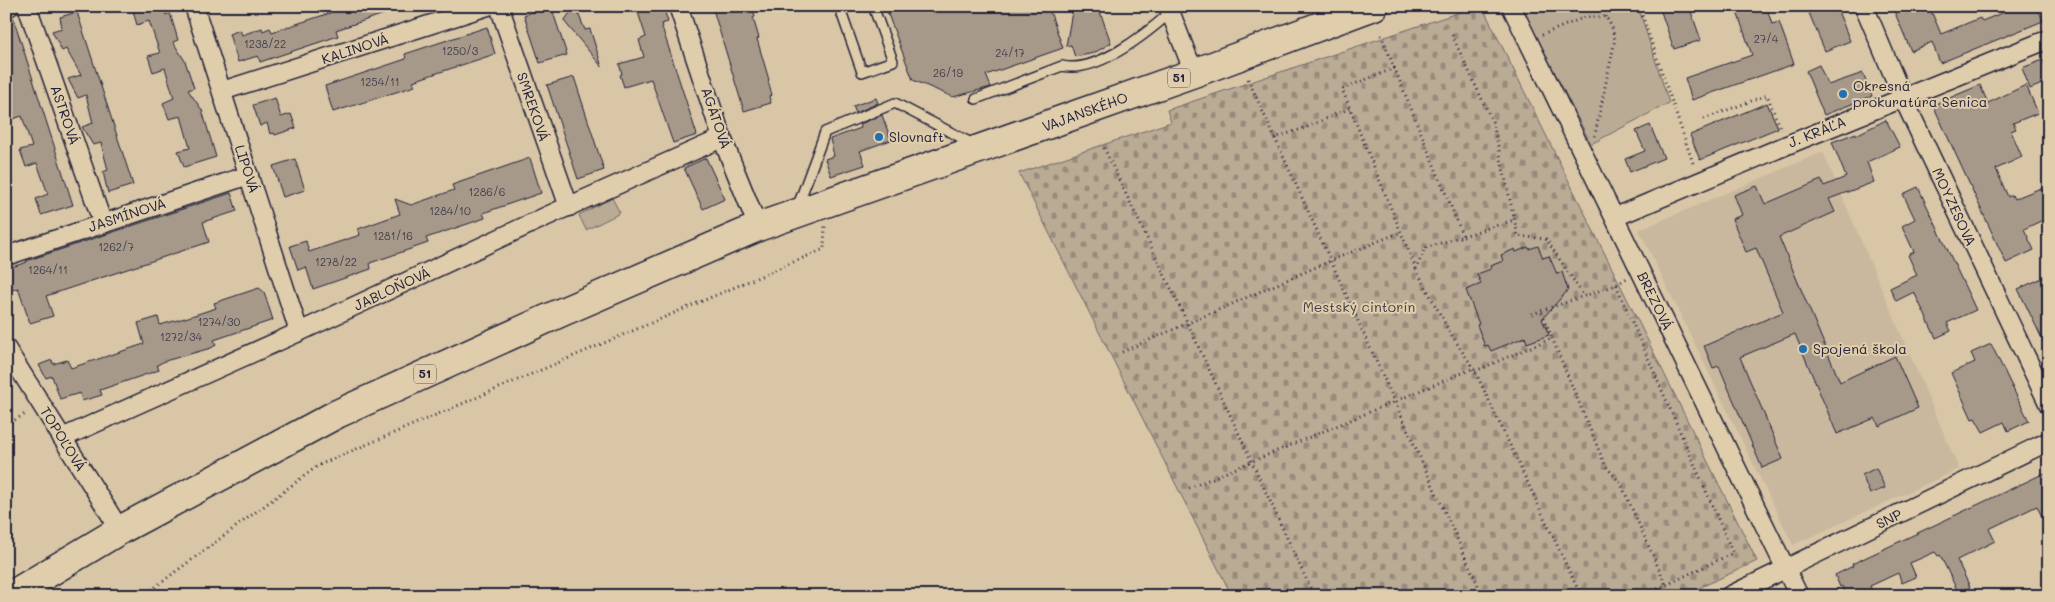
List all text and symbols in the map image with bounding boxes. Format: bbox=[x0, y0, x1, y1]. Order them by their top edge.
street label: KALINOVÁ bbox=[319, 29, 391, 68]
house number: 27/4 bbox=[1754, 31, 1779, 46]
house number: 1238/22 bbox=[244, 36, 286, 51]
house number: 1250/3 bbox=[442, 43, 479, 58]
house number: 24/17 bbox=[995, 45, 1025, 60]
house number: 26/19 bbox=[933, 65, 963, 80]
road number: 51 bbox=[1168, 68, 1190, 88]
street label: SMREKOVÁ bbox=[513, 70, 554, 144]
house number: 1254/11 bbox=[360, 74, 400, 89]
place label: Okresná prokuratúra Senica bbox=[1853, 76, 1987, 111]
street label: ASTROVÁ bbox=[46, 82, 85, 147]
street label: AGÁTOVÁ bbox=[697, 85, 736, 151]
street label: VAJANSKÉHO bbox=[1039, 87, 1130, 136]
marker: Okresná prokuratúra Senica bbox=[1837, 88, 1849, 100]
street label: J. KRÁĽA bbox=[1785, 111, 1848, 152]
place label: Slovnaft bbox=[889, 127, 944, 146]
marker: Slovnaft bbox=[873, 131, 885, 143]
street label: LIPOVÁ bbox=[231, 142, 264, 195]
street label: MOYZESOVA bbox=[1928, 165, 1981, 249]
house number: 1286/6 bbox=[469, 184, 505, 199]
street label: JASMÍNOVÁ bbox=[86, 193, 168, 236]
house number: 1284/10 bbox=[429, 203, 471, 218]
house number: 1281/16 bbox=[373, 228, 413, 243]
house number: 1262/7 bbox=[98, 239, 134, 254]
house number: 1278/22 bbox=[315, 254, 357, 269]
house number: 1264/11 bbox=[28, 262, 68, 277]
street label: JABLOŇOVÁ bbox=[350, 262, 433, 315]
street label: BREZOVÁ bbox=[1633, 268, 1678, 333]
park label: Mestský cintorín bbox=[1303, 297, 1415, 316]
house number: 1274/30 bbox=[198, 314, 241, 329]
house number: 1272/34 bbox=[160, 329, 203, 344]
place label: Spojená škola bbox=[1813, 339, 1907, 358]
marker: Spojená škola bbox=[1797, 343, 1809, 355]
road number: 51 bbox=[414, 364, 436, 384]
street label: TOPOĽOVÁ bbox=[36, 403, 91, 475]
street label: SNP bbox=[1873, 504, 1905, 533]

